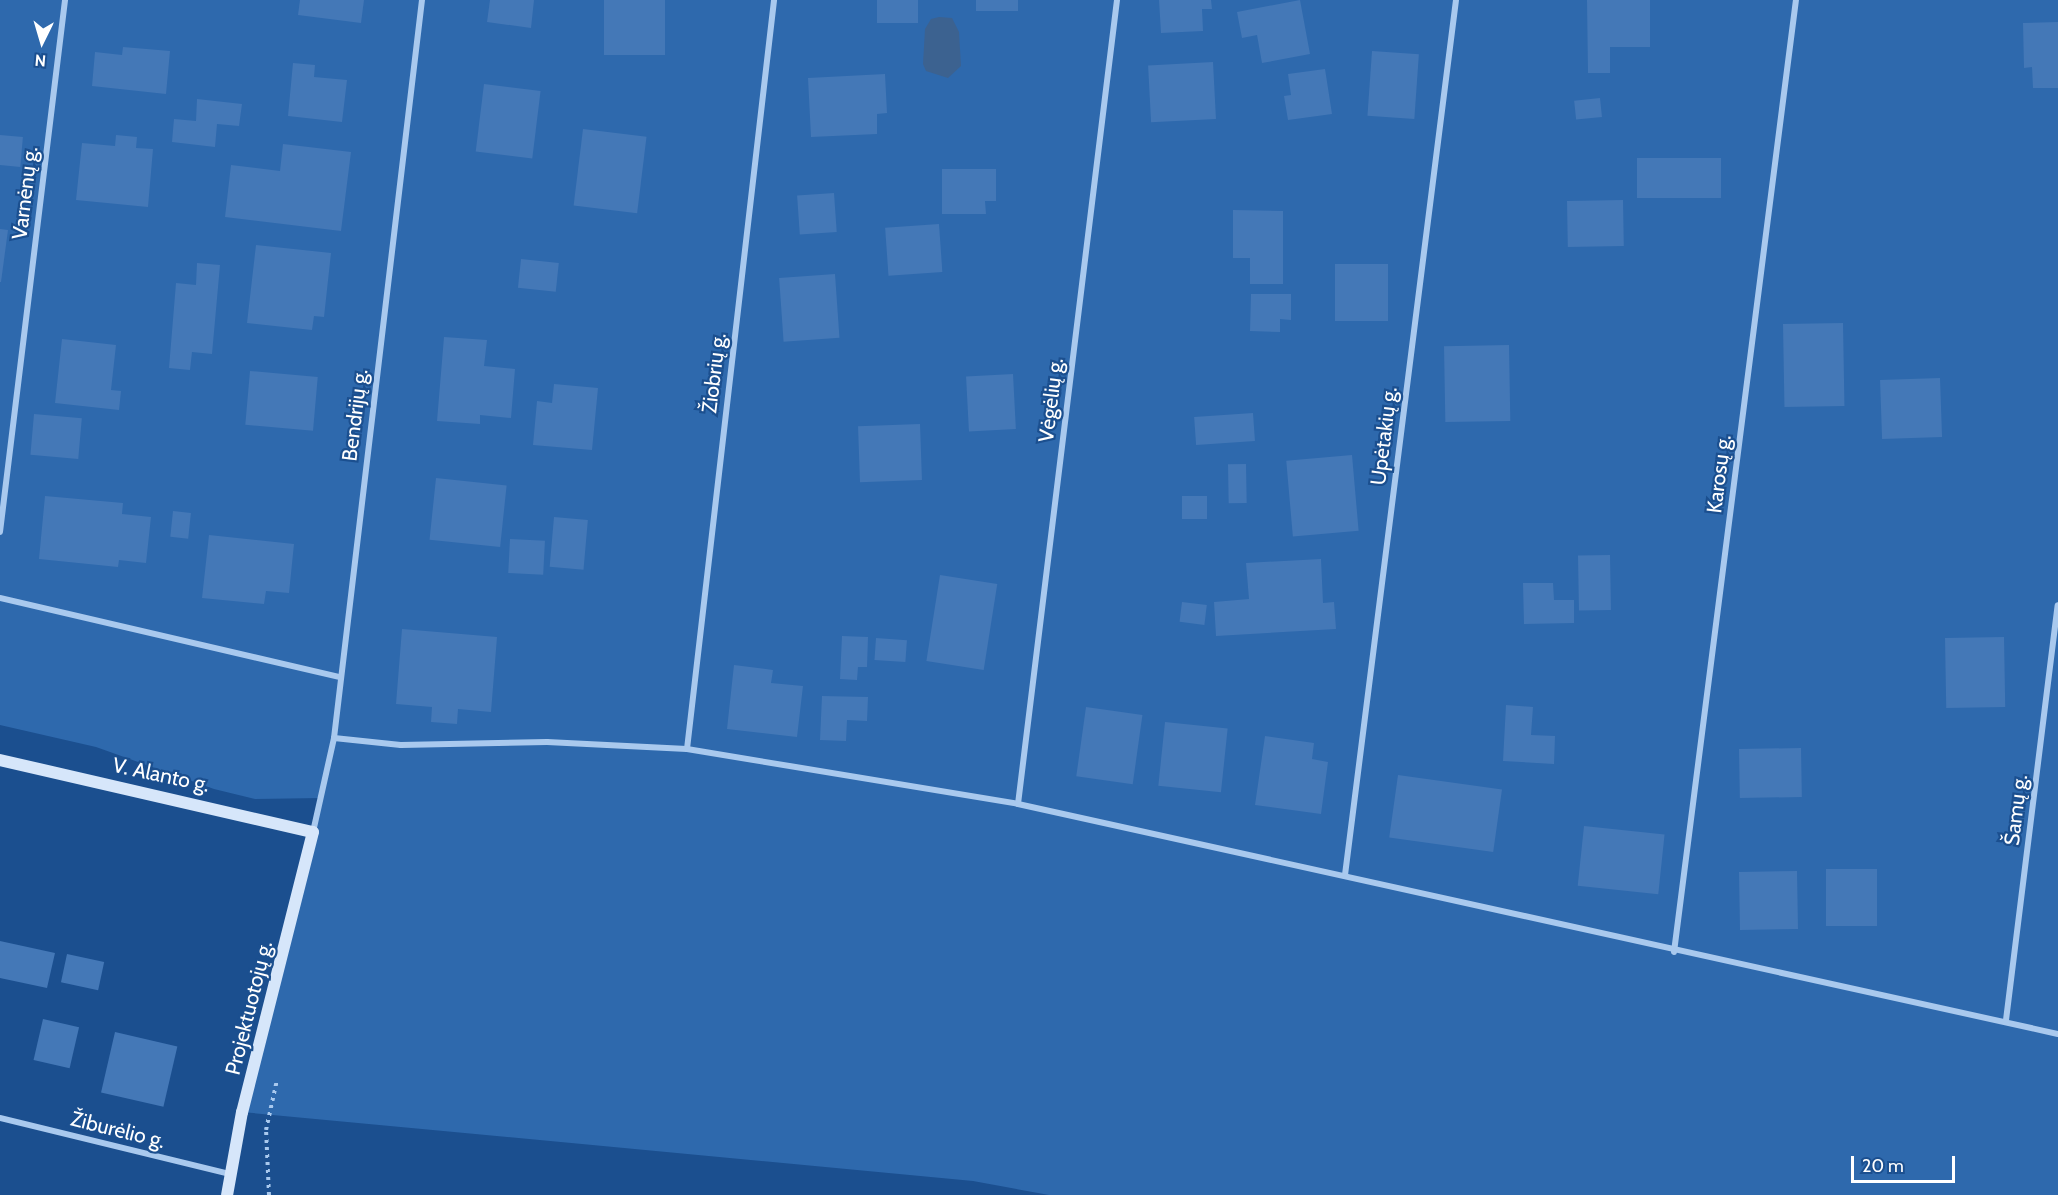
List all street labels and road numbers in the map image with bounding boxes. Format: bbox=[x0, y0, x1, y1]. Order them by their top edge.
street label: Varnėnų g. bbox=[7, 145, 43, 241]
street label: Žiobrių g. bbox=[697, 331, 731, 415]
street label: Vėgėlių g. bbox=[1033, 356, 1069, 444]
street label: Bendrijų g. bbox=[337, 367, 373, 463]
street label: Upėtakių g. bbox=[1365, 385, 1403, 487]
street label: Karosų g. bbox=[1702, 433, 1736, 515]
street label: V. Alanto g. bbox=[110, 752, 212, 798]
street label: Šamų g. bbox=[1999, 773, 2033, 847]
street label: Projektuotojų g. bbox=[220, 938, 278, 1078]
street label: Žiburėlio g. bbox=[68, 1106, 168, 1154]

